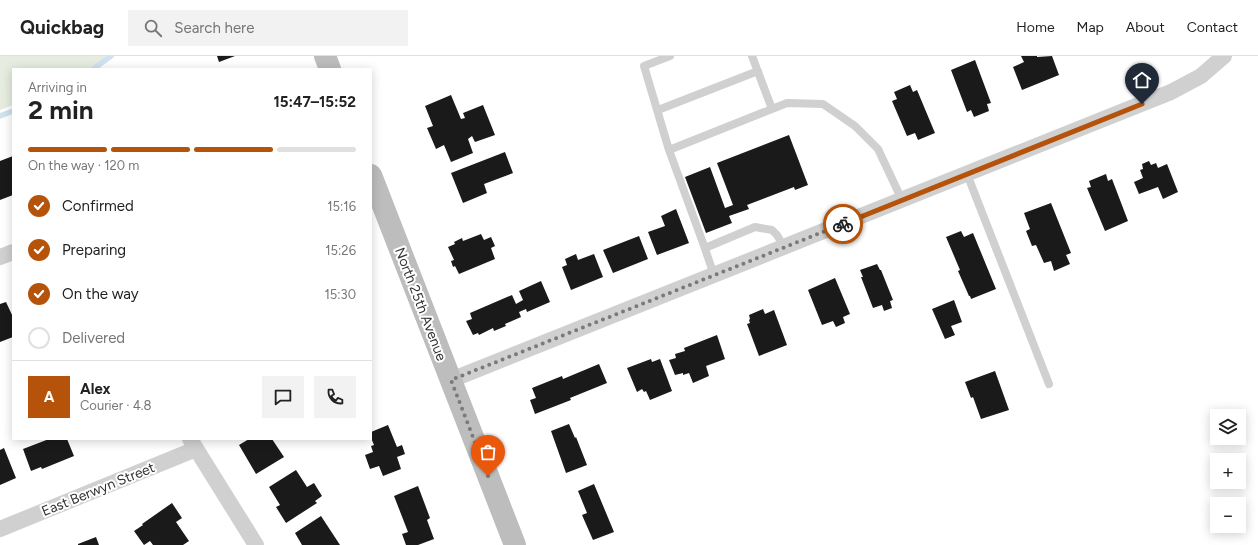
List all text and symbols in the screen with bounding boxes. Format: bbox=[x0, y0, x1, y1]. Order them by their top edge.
search box bbox=[128, 10, 408, 46]
text: Quickbag bbox=[20, 16, 104, 39]
icon: search bbox=[142, 17, 164, 39]
text: Search here bbox=[174, 19, 254, 37]
text: Home bbox=[1016, 19, 1055, 36]
text: Map bbox=[1077, 19, 1104, 36]
text: About bbox=[1126, 19, 1165, 36]
text: Contact bbox=[1187, 19, 1238, 36]
pin bbox=[1125, 63, 1159, 104]
icon: home bbox=[1131, 69, 1153, 91]
text: Arriving in bbox=[28, 80, 87, 95]
text: 15:47–15:52 bbox=[273, 93, 356, 111]
text: 2 min bbox=[28, 94, 94, 126]
text: On the way · 120 m bbox=[28, 158, 139, 173]
icon: check bbox=[28, 195, 50, 217]
text: Confirmed bbox=[62, 197, 134, 215]
text: 15:16 bbox=[327, 199, 356, 214]
courier bbox=[823, 204, 863, 244]
icon: bike bbox=[832, 213, 854, 235]
icon: check bbox=[28, 239, 50, 261]
text: Preparing bbox=[62, 241, 126, 259]
text: 15:26 bbox=[325, 243, 356, 258]
street label: North 25th Avenue bbox=[391, 245, 450, 364]
icon: check bbox=[28, 283, 50, 305]
text: On the way bbox=[62, 285, 139, 303]
text: 15:30 bbox=[324, 287, 356, 302]
text: Delivered bbox=[62, 329, 125, 347]
button: chat bbox=[262, 376, 304, 418]
button: phone bbox=[314, 376, 356, 418]
text: Alex bbox=[80, 380, 110, 398]
text: A bbox=[44, 388, 54, 406]
text: Courier · 4.8 bbox=[80, 398, 152, 413]
map controls bbox=[1210, 409, 1246, 533]
button: layers bbox=[1210, 409, 1246, 445]
pin bbox=[471, 435, 505, 476]
icon: bag bbox=[477, 441, 499, 463]
button: + bbox=[1210, 453, 1246, 489]
street label: East Berwyn Street bbox=[39, 459, 157, 520]
button: − bbox=[1210, 497, 1246, 533]

